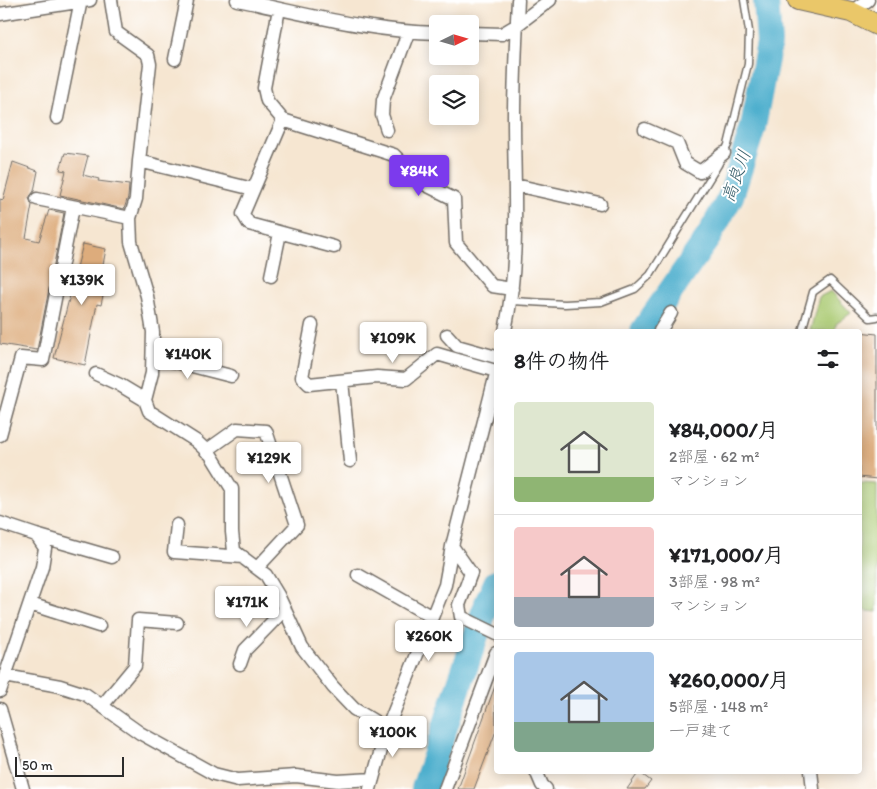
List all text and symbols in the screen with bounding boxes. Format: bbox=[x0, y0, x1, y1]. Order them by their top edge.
north arrow bbox=[429, 15, 479, 65]
map controls bbox=[429, 15, 479, 125]
button: layers bbox=[429, 75, 479, 125]
water label: 高良川 bbox=[716, 147, 756, 205]
pin: ¥84K bbox=[389, 154, 449, 197]
text: ¥84K bbox=[400, 161, 438, 180]
pin: ¥139K bbox=[47, 264, 117, 306]
text: ¥139K bbox=[60, 270, 104, 289]
pin: ¥109K bbox=[358, 322, 428, 364]
text: ¥109K bbox=[371, 328, 415, 347]
pin: ¥140K bbox=[153, 338, 223, 380]
text: ¥140K bbox=[165, 344, 211, 363]
icon: filters bbox=[814, 345, 842, 373]
text: 8件の物件 bbox=[514, 348, 610, 373]
text: ¥84,000/月 bbox=[669, 417, 779, 442]
icon: home bbox=[554, 422, 614, 482]
pin: ¥129K bbox=[234, 442, 304, 484]
text: 2部屋 · 62 m² bbox=[669, 447, 759, 466]
text: ¥129K bbox=[247, 448, 291, 467]
text: マンション bbox=[669, 471, 748, 490]
text: ¥171,000/月 bbox=[669, 542, 784, 567]
icon: home bbox=[554, 547, 614, 607]
text: 3部屋 · 98 m² bbox=[669, 572, 760, 591]
pin: ¥171K bbox=[212, 586, 282, 628]
text: ¥171K bbox=[226, 592, 268, 611]
text: マンション bbox=[669, 596, 748, 615]
pin: ¥260K bbox=[394, 620, 464, 662]
text: ¥260K bbox=[406, 626, 452, 645]
text: ¥260,000/月 bbox=[669, 667, 789, 692]
icon: home bbox=[554, 672, 614, 732]
text: 5部屋 · 148 m² bbox=[669, 697, 768, 716]
pin: ¥100K bbox=[358, 716, 428, 758]
text: 一戸建て bbox=[669, 721, 733, 740]
text: ¥100K bbox=[370, 722, 416, 741]
scale bar bbox=[15, 754, 124, 777]
text: 50 m bbox=[22, 757, 53, 774]

